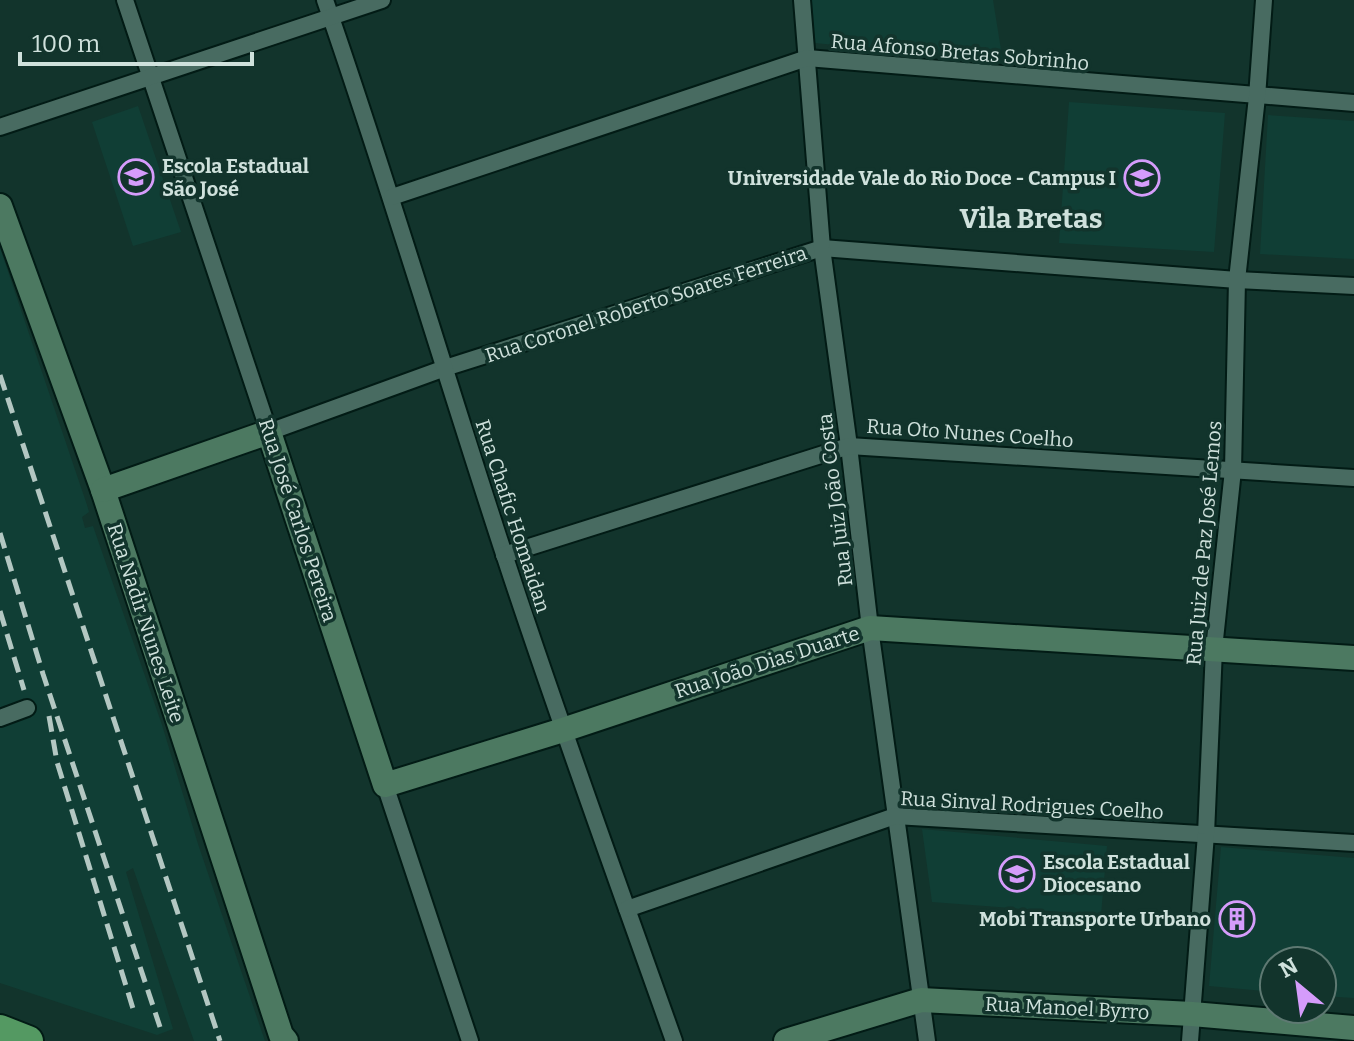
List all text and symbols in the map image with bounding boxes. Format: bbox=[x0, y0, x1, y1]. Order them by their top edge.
scale bar bbox=[20, 16, 252, 66]
street label: Rua Afonso Bretas Sobrinho bbox=[830, 29, 1090, 75]
text: 100 m bbox=[32, 30, 100, 58]
place label: Escola Estadual São José bbox=[162, 154, 309, 201]
school or university icon: Escola Estadual São José bbox=[117, 158, 155, 196]
school or university icon: Universidade Vale do Rio Doce - Campus I bbox=[1123, 159, 1161, 197]
place label: Universidade Vale do Rio Doce - Campus I bbox=[728, 166, 1116, 190]
district label: Vila Bretas bbox=[959, 202, 1103, 235]
street label: Rua Coronel Roberto Soares Ferreira bbox=[482, 241, 810, 367]
street label: Rua Juiz João Costa bbox=[812, 412, 858, 588]
street label: Rua Oto Nunes Coelho bbox=[866, 414, 1074, 452]
street label: Rua José Carlos Pereira bbox=[254, 415, 342, 625]
street label: Rua Chafic Homaidan bbox=[470, 416, 556, 616]
street label: Rua Juiz de Paz José Lemos bbox=[1181, 420, 1227, 666]
street label: Rua Nadir Nunes Leite bbox=[102, 520, 190, 726]
street label: Rua João Dias Duarte bbox=[672, 621, 862, 703]
street label: Rua Sinval Rodrigues Coelho bbox=[900, 786, 1164, 824]
place label: Escola Estadual Diocesano bbox=[1043, 850, 1190, 897]
school or university icon: Escola Estadual Diocesano bbox=[998, 855, 1036, 893]
building icon: Mobi Transporte Urbano bbox=[1218, 900, 1256, 938]
place label: Mobi Transporte Urbano bbox=[979, 907, 1211, 931]
north arrow bbox=[1258, 945, 1338, 1025]
text: N bbox=[1275, 952, 1303, 984]
street label: Rua Manoel Byrro bbox=[984, 992, 1150, 1024]

